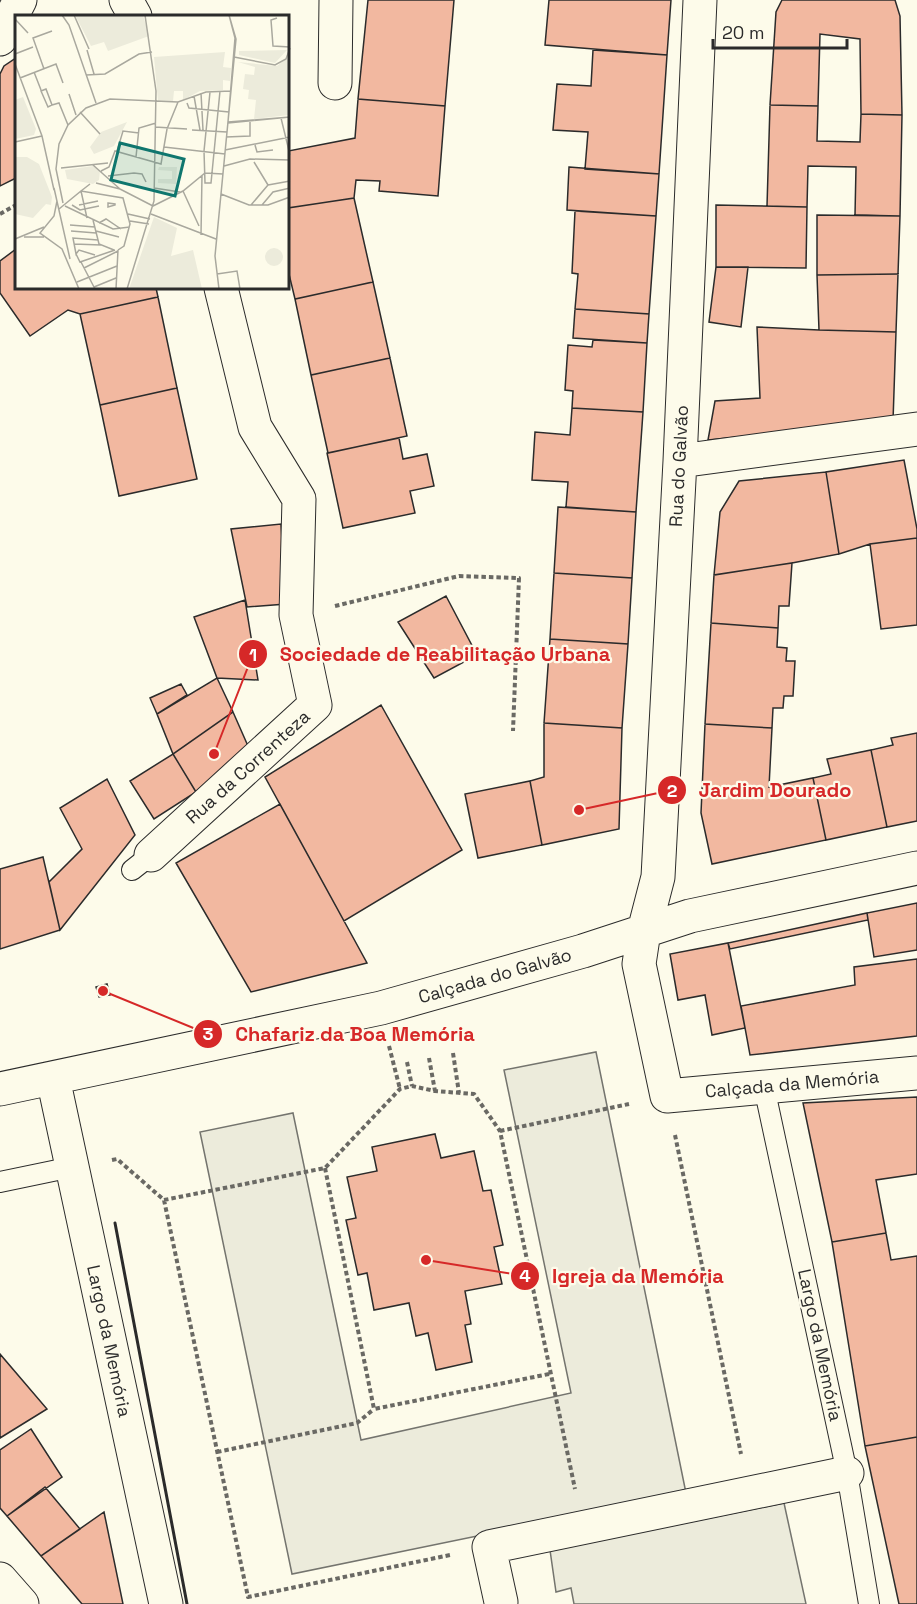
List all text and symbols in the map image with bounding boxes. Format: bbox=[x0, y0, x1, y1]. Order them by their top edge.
scale bar bbox=[713, 12, 846, 50]
inset map bbox=[15, 15, 290, 290]
text: 20 m bbox=[722, 21, 765, 44]
street label: Rua do Galvão bbox=[664, 404, 693, 527]
callout: Sociedade de Reabilitação Urbana bbox=[238, 635, 623, 673]
text: Sociedade de Reabilitação Urbana bbox=[280, 641, 611, 667]
text: 1 bbox=[249, 643, 257, 666]
street label: Rua da Correnteza bbox=[181, 705, 315, 828]
callout: Jardim Dourado bbox=[657, 771, 863, 809]
text: Jardim Dourado bbox=[699, 777, 851, 803]
text: 2 bbox=[667, 779, 678, 802]
street label: Calçada do Galvão bbox=[416, 943, 574, 1008]
callout: Chafariz da Boa Memória bbox=[193, 1015, 486, 1053]
text: Chafariz da Boa Memória bbox=[235, 1021, 475, 1047]
text: 3 bbox=[203, 1022, 214, 1045]
street label: Calçada da Memória bbox=[704, 1064, 880, 1103]
callout: Igreja da Memória bbox=[510, 1257, 736, 1295]
street label: Largo da Memória bbox=[82, 1263, 137, 1419]
text: Igreja da Memória bbox=[552, 1263, 724, 1289]
text: 4 bbox=[519, 1264, 531, 1287]
street label: Largo da Memória bbox=[793, 1267, 848, 1423]

